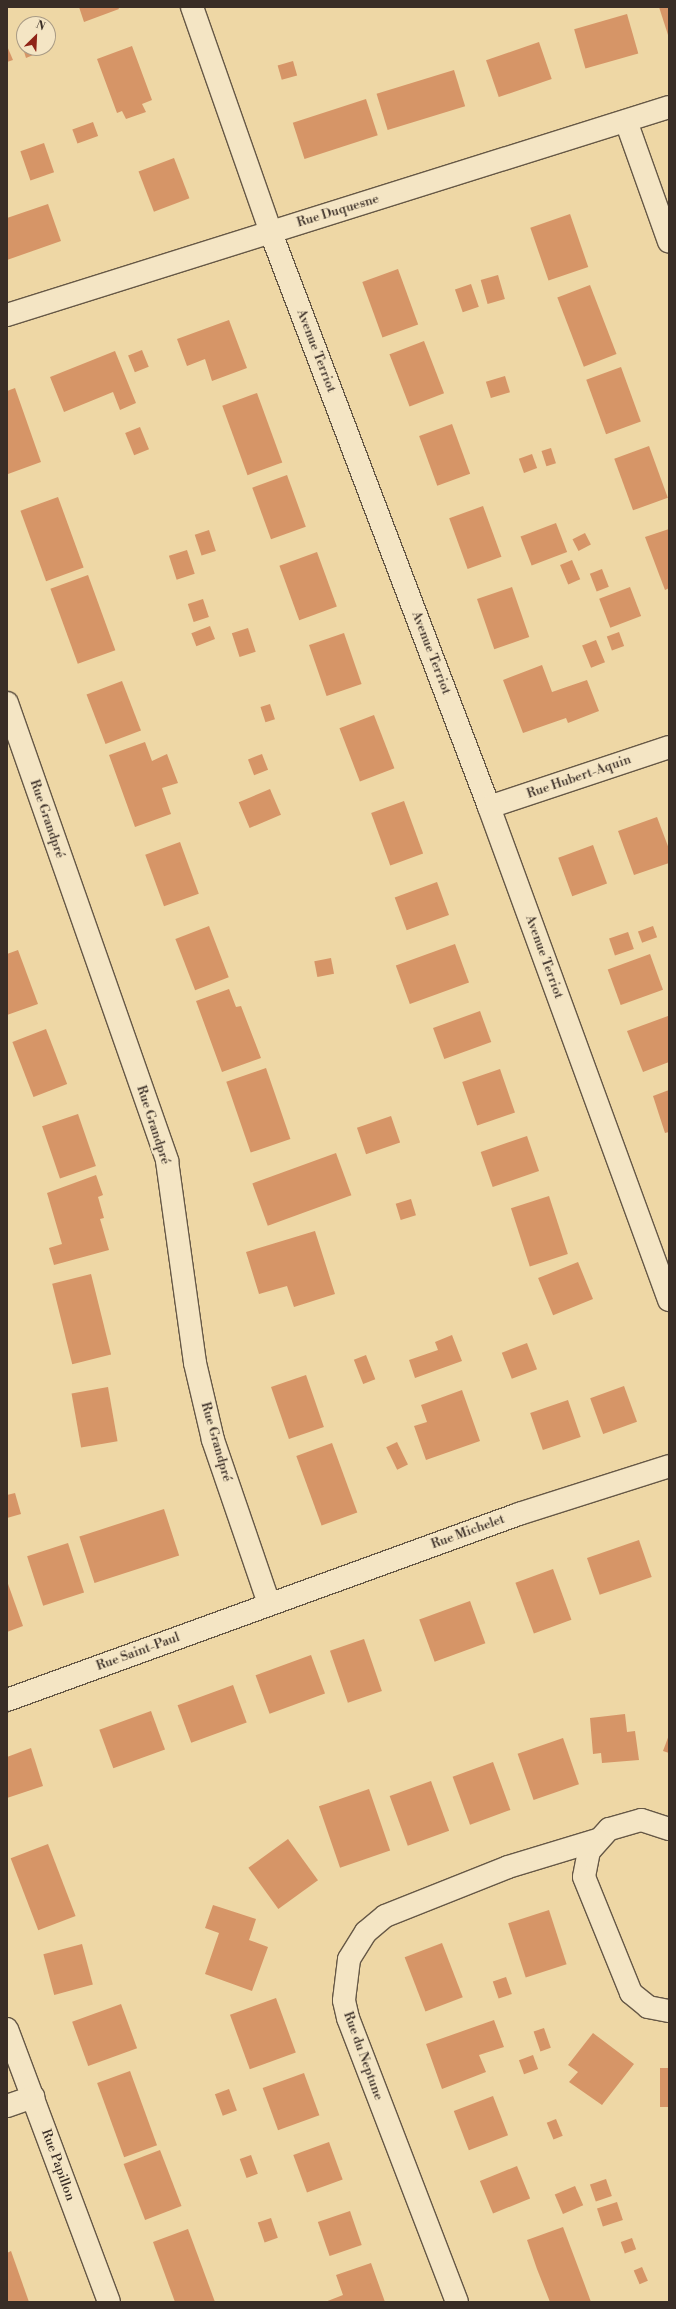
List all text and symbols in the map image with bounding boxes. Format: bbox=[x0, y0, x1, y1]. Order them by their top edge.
north arrow bbox=[16, 16, 56, 56]
text: N bbox=[34, 18, 47, 34]
street label: Rue Duquesne bbox=[295, 191, 381, 231]
street label: Avenue Terriot bbox=[293, 307, 339, 395]
street label: Avenue Terriot bbox=[408, 609, 454, 697]
street label: Rue Hubert-Aquin bbox=[525, 752, 633, 802]
street label: Rue Grandpré bbox=[26, 778, 68, 860]
street label: Avenue Terriot bbox=[522, 913, 566, 1001]
street label: Rue Grandpré bbox=[133, 1084, 173, 1166]
street label: Rue Grandpré bbox=[197, 1400, 235, 1484]
street label: Rue Michelet bbox=[429, 1511, 507, 1553]
street label: Rue Saint-Paul bbox=[94, 1630, 182, 1674]
street label: Rue du Neptune bbox=[340, 2010, 386, 2102]
street label: Rue Papillon bbox=[38, 2127, 78, 2203]

